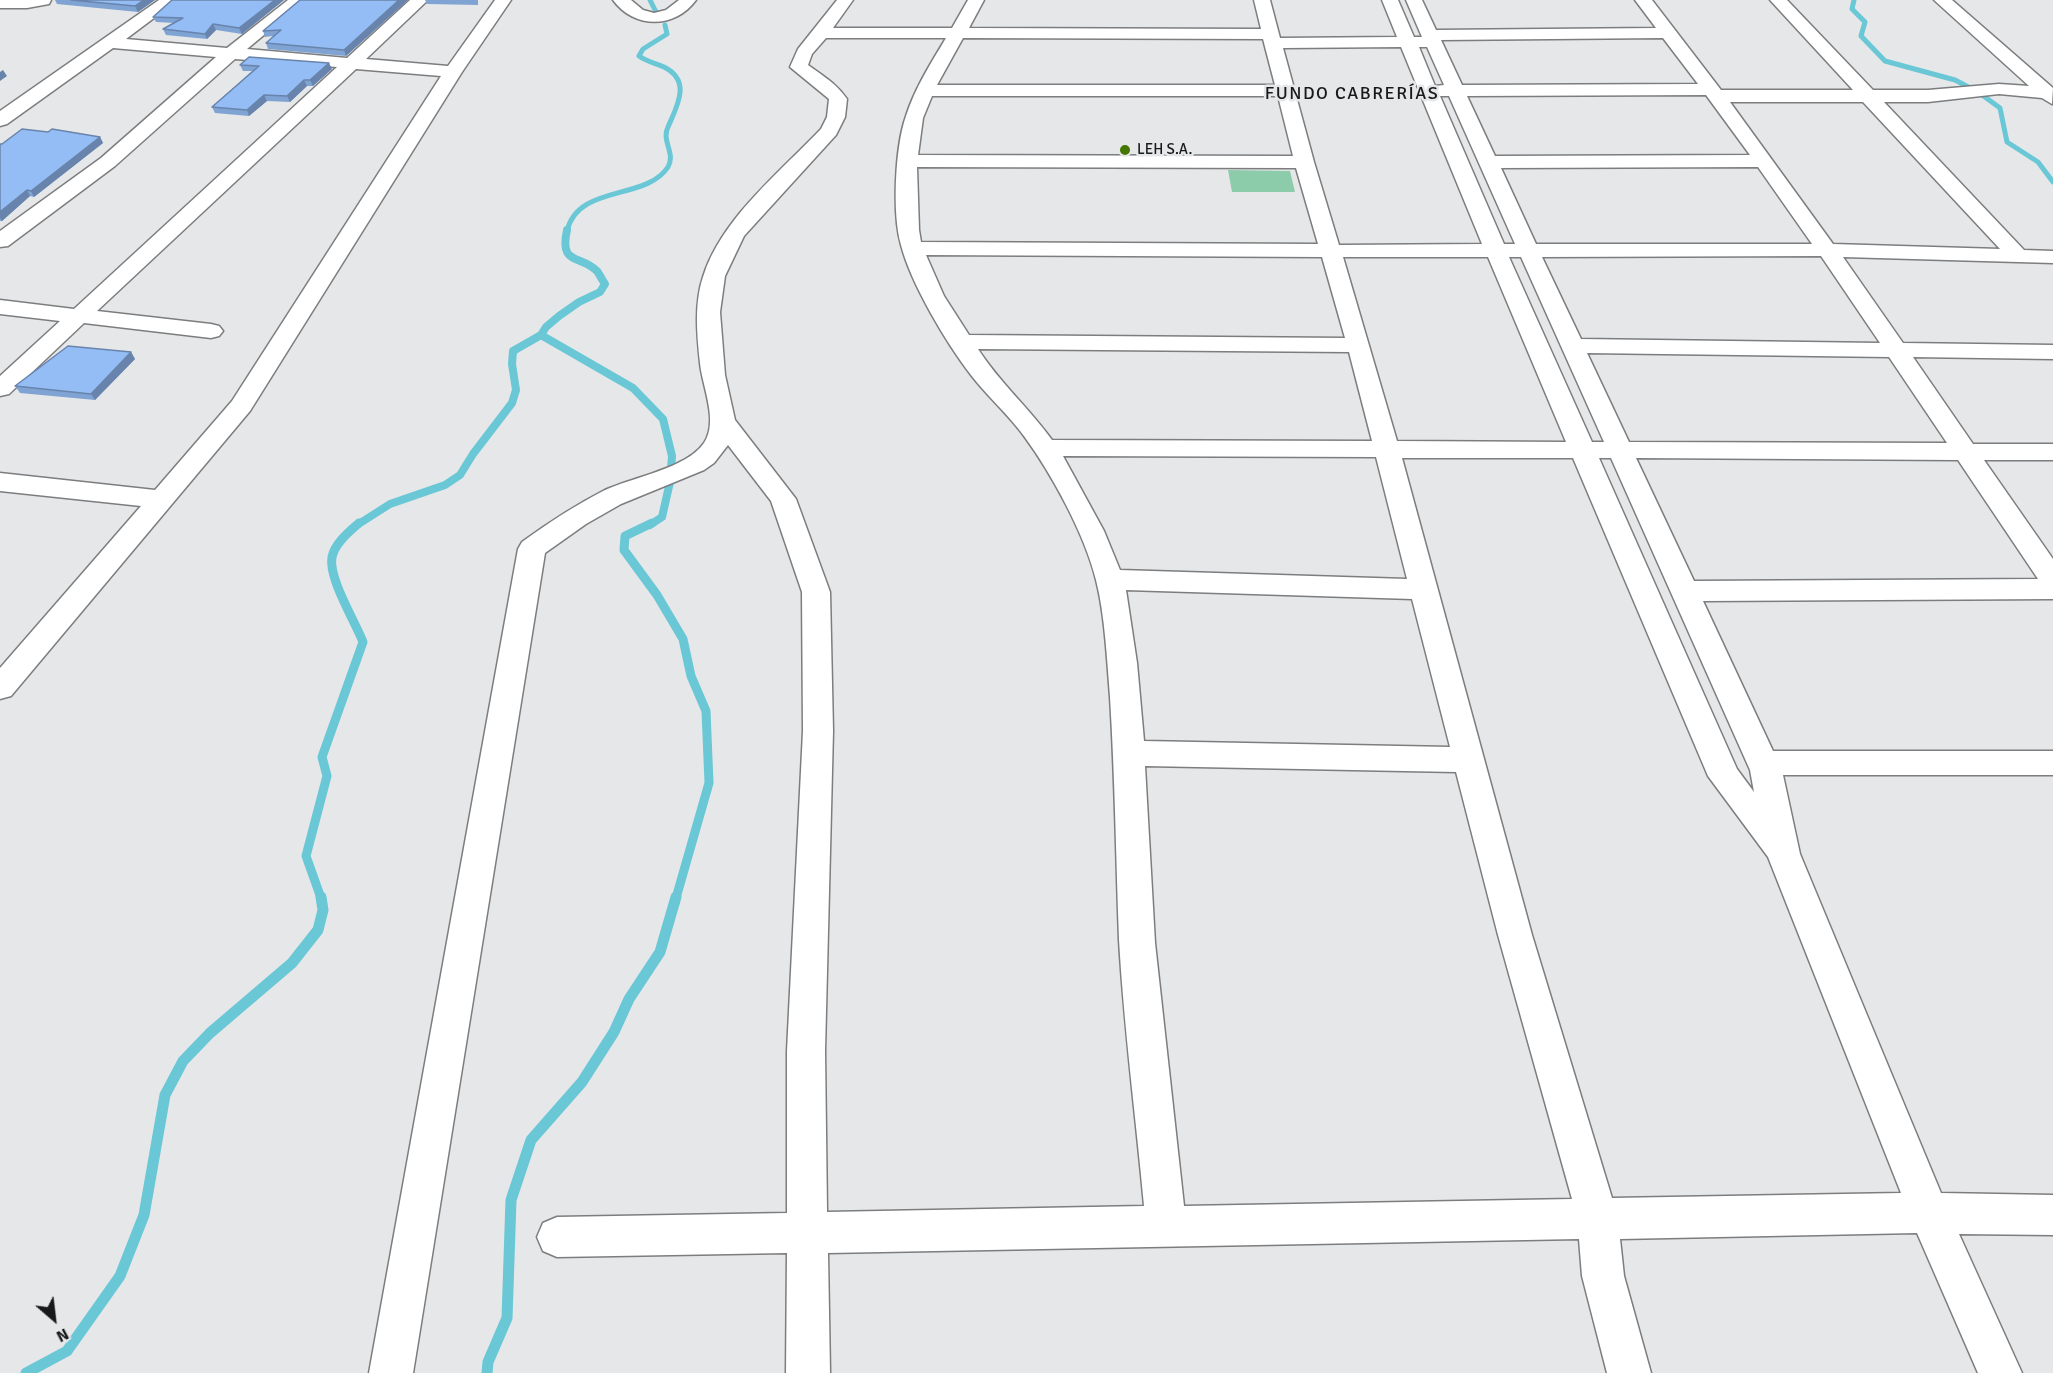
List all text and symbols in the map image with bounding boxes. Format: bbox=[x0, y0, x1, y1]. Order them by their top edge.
district label: FUNDO CABRERÍAS bbox=[1265, 83, 1439, 105]
place label: LEH S.A. bbox=[1137, 141, 1193, 159]
marker: LEH S.A. bbox=[1118, 143, 1132, 157]
north arrow bbox=[24, 1289, 84, 1349]
text: N bbox=[53, 1323, 72, 1346]

